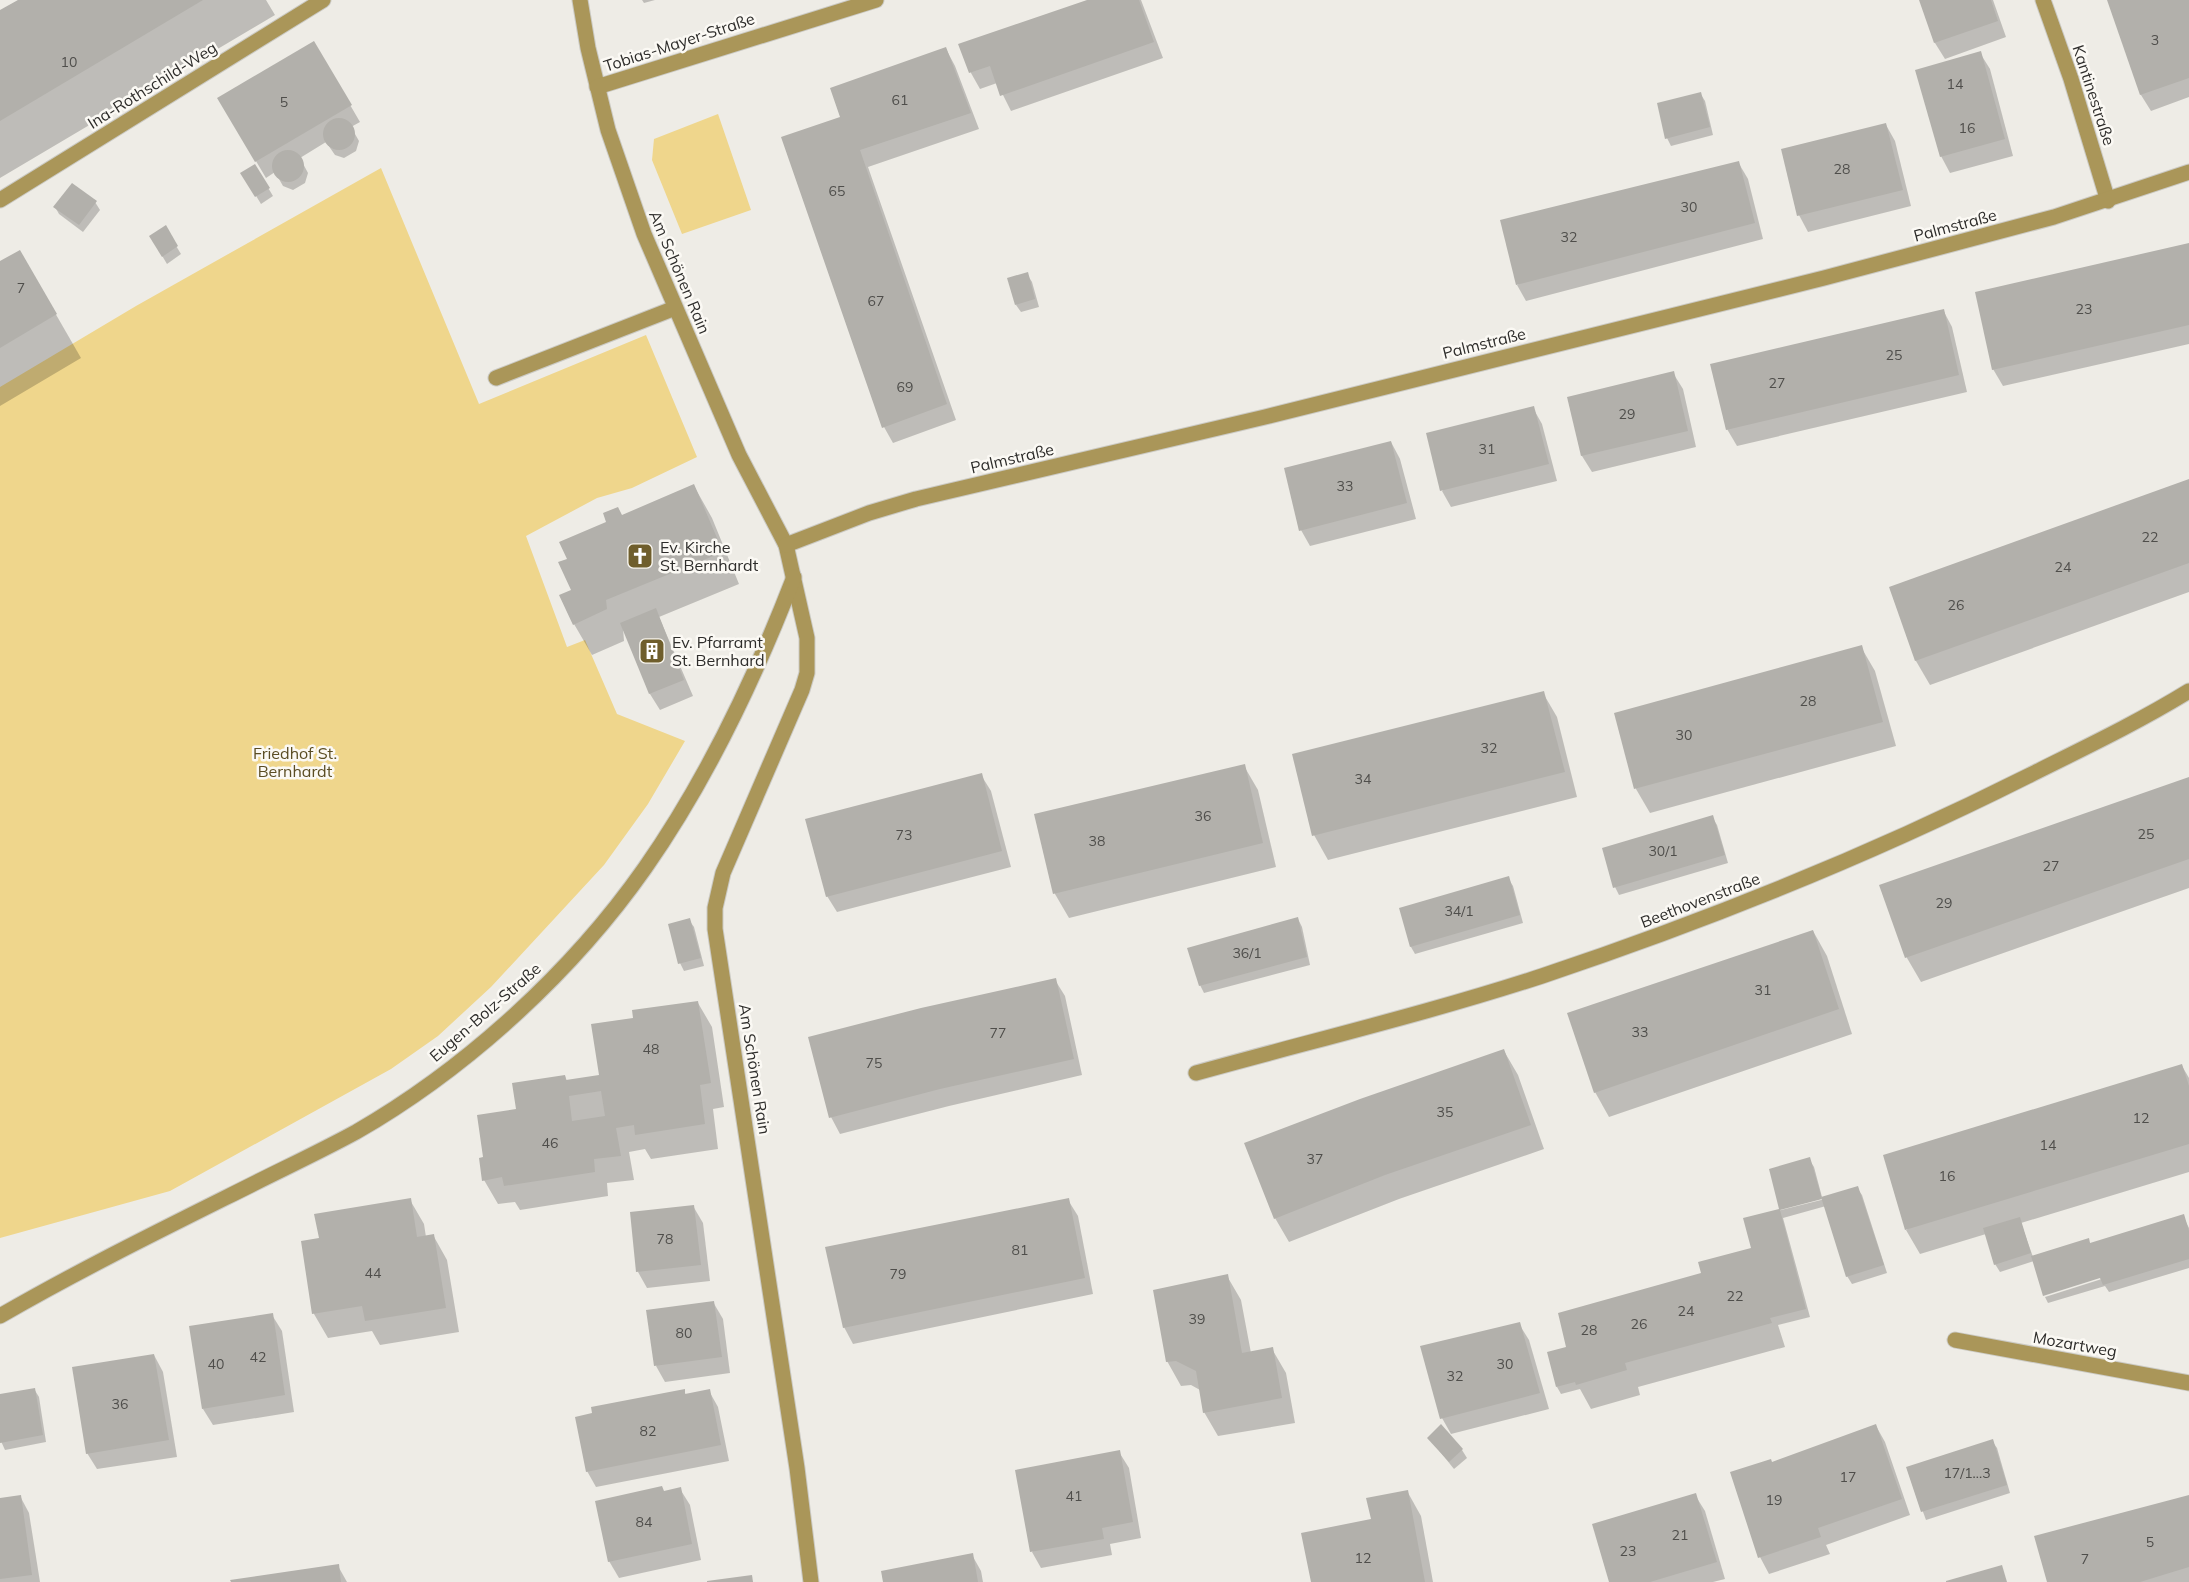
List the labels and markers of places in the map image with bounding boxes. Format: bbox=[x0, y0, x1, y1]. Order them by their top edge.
place label: Ev. Kirche St. Bernhardt bbox=[660, 537, 759, 575]
church icon: Ev. Kirche St. Bernhardt bbox=[625, 541, 655, 571]
place label: Ev. Pfarramt St. Bernhard bbox=[672, 632, 765, 670]
building icon: Ev. Pfarramt St. Bernhard bbox=[637, 636, 667, 666]

